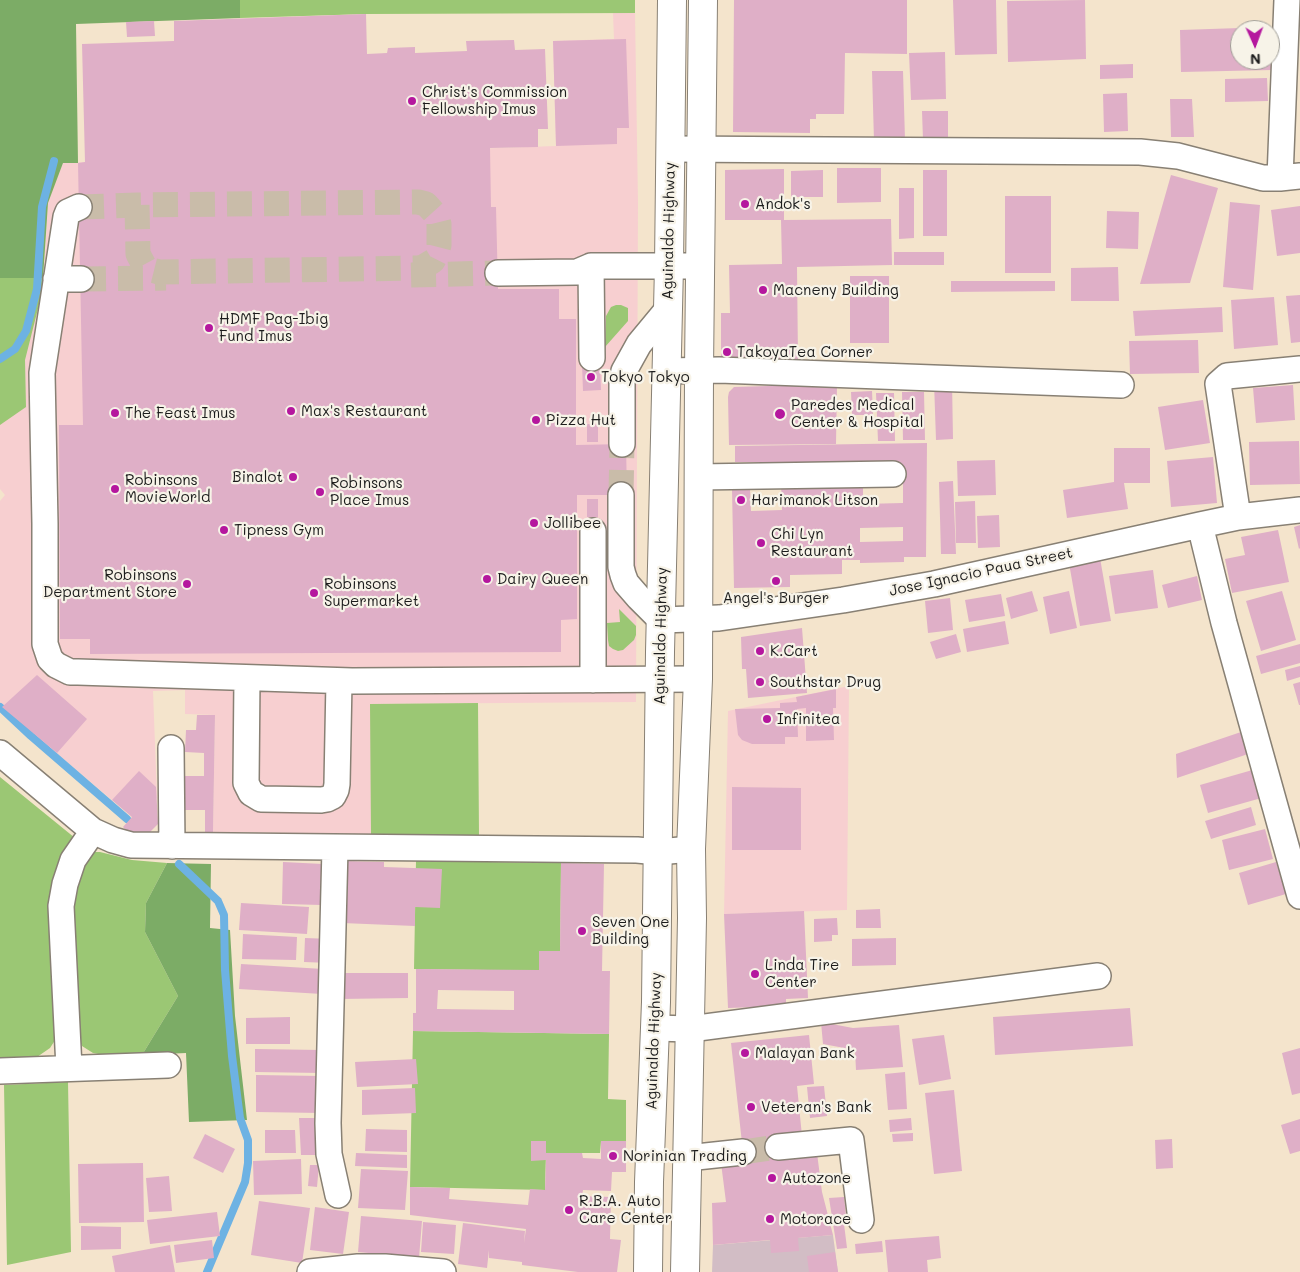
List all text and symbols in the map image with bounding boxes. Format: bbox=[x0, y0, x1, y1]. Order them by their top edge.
north arrow bbox=[1230, 20, 1280, 70]
text: N bbox=[1250, 50, 1261, 69]
place label: Christ's Commission Fellowship Imus bbox=[422, 83, 567, 118]
marker: Christ's Commission Fellowship Imus bbox=[406, 95, 418, 107]
street label: Aguinaldo Highway bbox=[659, 162, 679, 300]
place label: Andok's bbox=[755, 195, 811, 213]
marker: Andok's bbox=[739, 198, 751, 210]
place label: Macneny Building bbox=[773, 281, 899, 299]
marker: Macneny Building bbox=[757, 284, 769, 296]
place label: HDMF Pag-Ibig Fund Imus bbox=[219, 310, 328, 345]
marker: HDMF Pag-Ibig Fund Imus bbox=[203, 322, 215, 334]
place label: TakoyaTea Corner bbox=[737, 343, 873, 361]
marker: TakoyaTea Corner bbox=[721, 346, 733, 358]
place label: Tokyo Tokyo bbox=[601, 368, 690, 386]
marker: Tokyo Tokyo bbox=[585, 371, 597, 383]
place label: Paredes Medical Center & Hospital bbox=[791, 396, 924, 431]
place label: Max's Restaurant bbox=[301, 402, 427, 420]
place label: The Feast Imus bbox=[125, 404, 236, 422]
marker: Max's Restaurant bbox=[285, 405, 297, 417]
marker: The Feast Imus bbox=[109, 407, 121, 419]
marker: Paredes Medical Center & Hospital bbox=[773, 407, 787, 421]
place label: Pizza Hut bbox=[546, 411, 616, 429]
marker: Pizza Hut bbox=[530, 414, 542, 426]
place label: Binalot bbox=[232, 468, 283, 486]
place label: Robinsons MovieWorld bbox=[125, 471, 211, 506]
marker: Binalot bbox=[287, 471, 299, 483]
place label: Robinsons Place Imus bbox=[330, 474, 409, 509]
marker: Robinsons MovieWorld bbox=[109, 483, 121, 495]
marker: Robinsons Place Imus bbox=[314, 486, 326, 498]
place label: Harimanok Litson bbox=[751, 491, 878, 509]
marker: Harimanok Litson bbox=[735, 494, 747, 506]
place label: Jollibee bbox=[544, 514, 601, 532]
marker: Jollibee bbox=[528, 517, 540, 529]
place label: Tipness Gym bbox=[234, 521, 324, 539]
marker: Tipness Gym bbox=[218, 524, 230, 536]
place label: Chi Lyn Restaurant bbox=[771, 525, 853, 560]
marker: Chi Lyn Restaurant bbox=[755, 537, 767, 549]
street label: Jose Ignacio Paua Street bbox=[888, 544, 1074, 600]
place label: Robinsons Department Store bbox=[43, 566, 177, 601]
street label: Aguinaldo Highway bbox=[651, 567, 671, 705]
place label: Dairy Queen bbox=[497, 570, 588, 588]
marker: Dairy Queen bbox=[481, 573, 493, 585]
place label: Robinsons Supermarket bbox=[324, 575, 419, 610]
marker: Angel's Burger bbox=[770, 575, 782, 587]
marker: Robinsons Department Store bbox=[181, 578, 193, 590]
marker: Robinsons Supermarket bbox=[308, 587, 320, 599]
place label: Angel's Burger bbox=[723, 589, 829, 607]
place label: K.Cart bbox=[770, 642, 818, 660]
marker: K.Cart bbox=[754, 645, 766, 657]
place label: Southstar Drug bbox=[770, 673, 881, 691]
marker: Southstar Drug bbox=[754, 676, 766, 688]
place label: Infinitea bbox=[777, 710, 840, 728]
marker: Infinitea bbox=[761, 713, 773, 725]
place label: Seven One Building bbox=[592, 913, 670, 948]
marker: Seven One Building bbox=[576, 925, 588, 937]
place label: Linda Tire Center bbox=[765, 956, 839, 991]
marker: Linda Tire Center bbox=[749, 968, 761, 980]
street label: Aguinaldo Highway bbox=[643, 972, 665, 1110]
place label: Malayan Bank bbox=[755, 1044, 855, 1062]
marker: Malayan Bank bbox=[739, 1047, 751, 1059]
place label: Veteran's Bank bbox=[761, 1098, 871, 1116]
marker: Veteran's Bank bbox=[745, 1101, 757, 1113]
place label: Norinian Trading bbox=[623, 1147, 747, 1165]
marker: Norinian Trading bbox=[607, 1150, 619, 1162]
place label: Autozone bbox=[782, 1169, 851, 1187]
marker: Autozone bbox=[766, 1172, 778, 1184]
place label: R.B.A. Auto Care Center bbox=[579, 1192, 672, 1227]
marker: R.B.A. Auto Care Center bbox=[563, 1204, 575, 1216]
place label: Motorace bbox=[780, 1210, 851, 1228]
marker: Motorace bbox=[764, 1213, 776, 1225]

